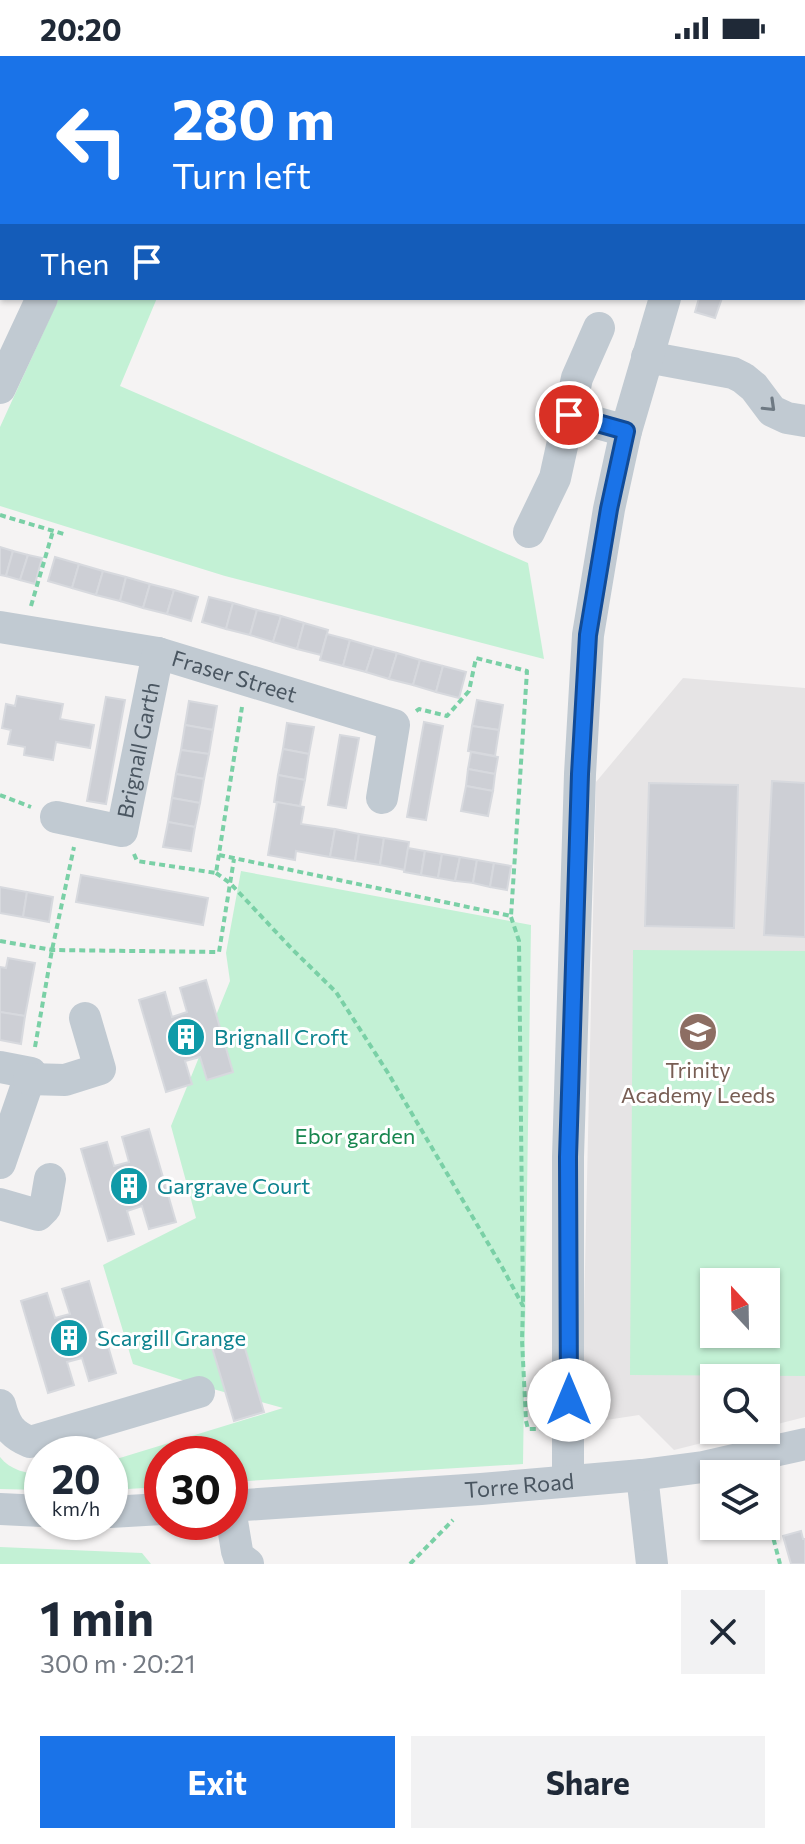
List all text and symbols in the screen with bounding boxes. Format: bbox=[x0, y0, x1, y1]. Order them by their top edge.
text: 20:20 bbox=[40, 10, 122, 47]
text: 280 m bbox=[172, 83, 335, 152]
icon: left bbox=[40, 88, 144, 192]
text: Turn left bbox=[172, 152, 311, 196]
icon: arrive bbox=[125, 240, 169, 284]
text: Then bbox=[40, 244, 109, 281]
pin bbox=[535, 381, 603, 449]
icon: arrive bbox=[547, 393, 591, 437]
one-way arrow bbox=[761, 396, 775, 411]
street label: Fraser Street bbox=[169, 644, 300, 708]
street label: Brignall Garth bbox=[111, 680, 165, 820]
school or university icon: Trinity Academy Leeds bbox=[677, 1011, 719, 1053]
building icon: Brignall Croft bbox=[165, 1016, 207, 1058]
place label: Brignall Croft bbox=[214, 1023, 348, 1050]
place label: Trinity Academy Leeds bbox=[621, 1056, 775, 1108]
park label: Ebor garden bbox=[295, 1122, 415, 1149]
building icon: Gargrave Court bbox=[108, 1165, 150, 1207]
place label: Gargrave Court bbox=[157, 1172, 310, 1199]
north arrow bbox=[700, 1268, 780, 1348]
map controls bbox=[700, 1268, 780, 1540]
building icon: Scargill Grange bbox=[48, 1317, 90, 1359]
place label: Scargill Grange bbox=[97, 1324, 246, 1351]
position arrow bbox=[527, 1358, 611, 1442]
button: search bbox=[700, 1364, 780, 1444]
speed limit sign: 30 bbox=[144, 1436, 248, 1540]
text: 20 bbox=[51, 1453, 101, 1502]
button: layers bbox=[700, 1460, 780, 1540]
street label: Torre Road bbox=[464, 1467, 575, 1503]
text: km/h bbox=[52, 1496, 100, 1520]
text: 1 min bbox=[40, 1587, 154, 1646]
button: close bbox=[681, 1590, 765, 1674]
text: 300 m · 20:21 bbox=[40, 1647, 196, 1678]
button: Exit bbox=[40, 1736, 395, 1828]
button: Share bbox=[411, 1736, 765, 1828]

